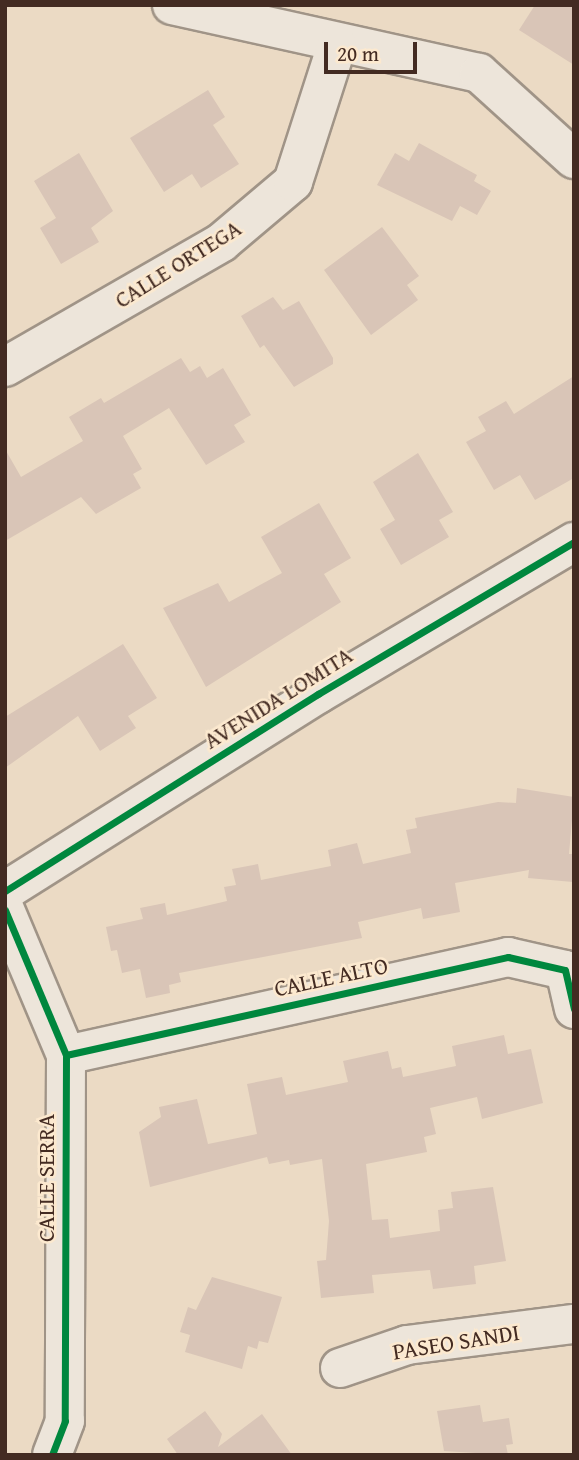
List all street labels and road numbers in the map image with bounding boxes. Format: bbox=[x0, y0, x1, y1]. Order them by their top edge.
street label: CALLE ORTEGA bbox=[110, 214, 246, 314]
street label: AVENIDA LOMITA bbox=[199, 641, 357, 755]
street label: CALLE ALTO bbox=[272, 951, 390, 1003]
street label: CALLE SERRA bbox=[32, 1114, 60, 1242]
street label: PASEO SANDI bbox=[391, 1318, 521, 1366]

